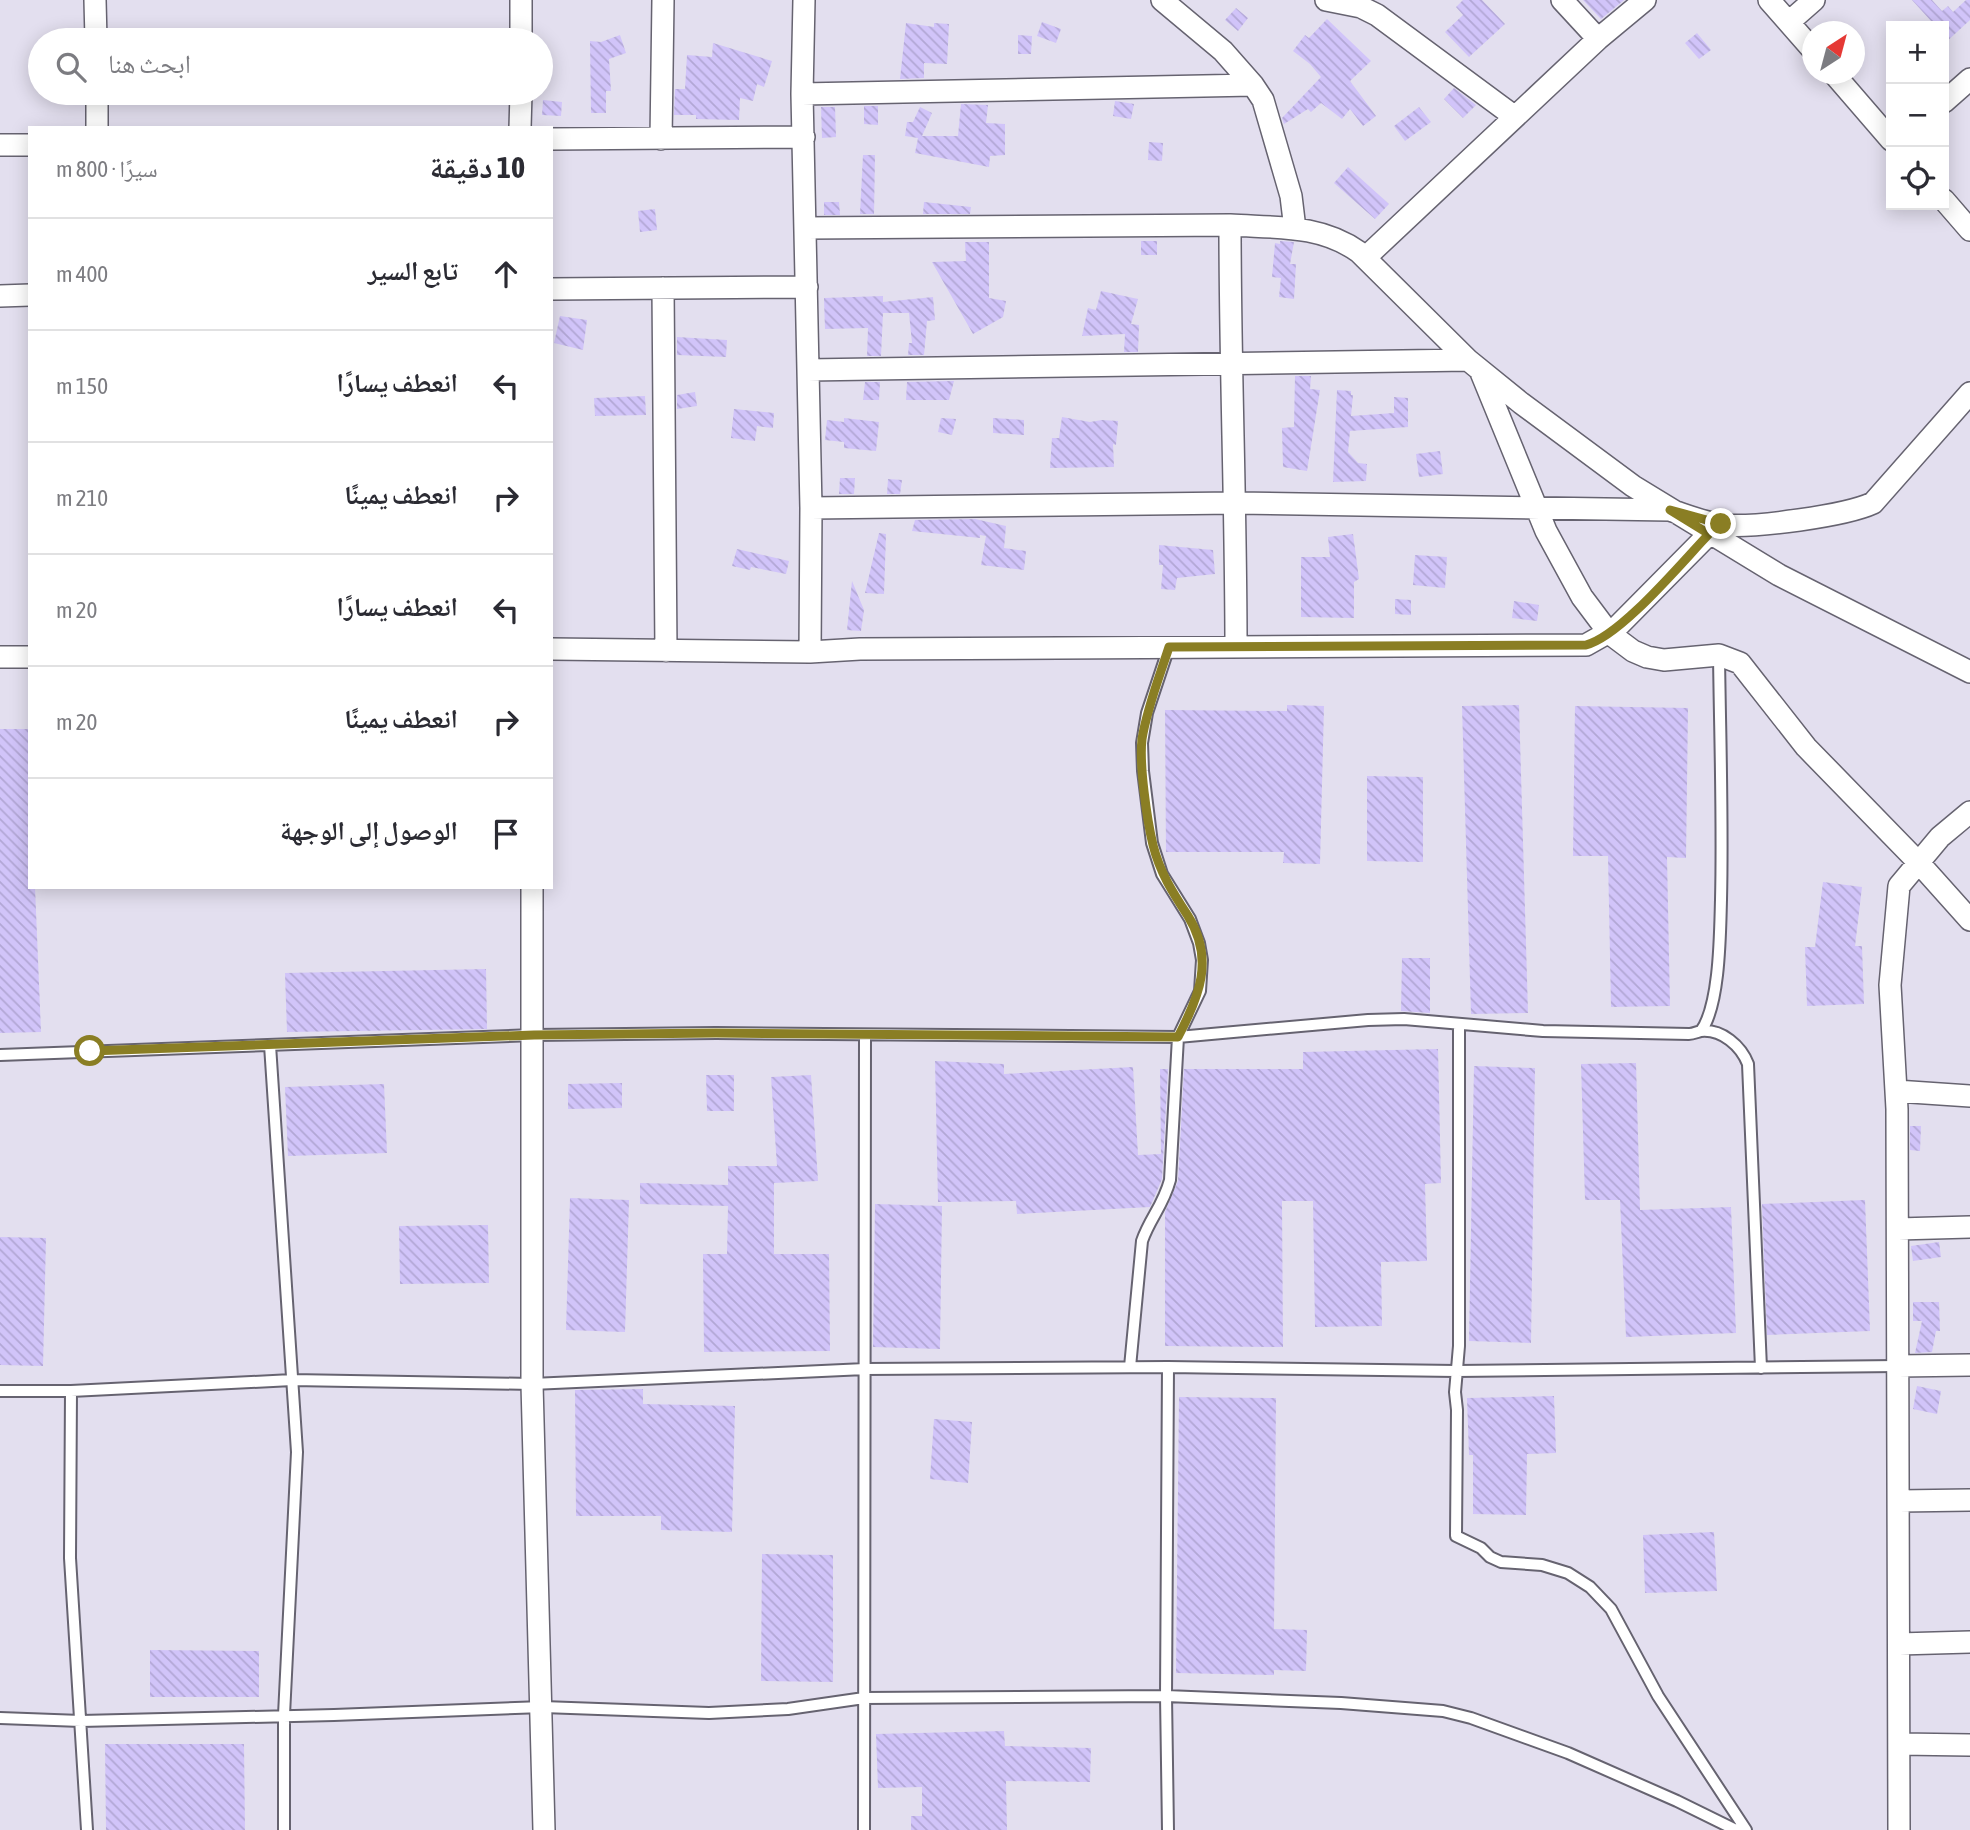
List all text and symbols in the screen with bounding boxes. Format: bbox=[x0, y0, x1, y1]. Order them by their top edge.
north arrow bbox=[1802, 21, 1865, 84]
map controls bbox=[1886, 21, 1949, 210]
button: + bbox=[1886, 21, 1949, 84]
search box bbox=[28, 28, 553, 105]
icon: search bbox=[52, 48, 90, 86]
text: ابحث هنا bbox=[108, 49, 191, 79]
button: − bbox=[1886, 84, 1949, 147]
button: locate bbox=[1886, 147, 1949, 210]
text: 10 دقيقة bbox=[430, 150, 525, 184]
text: سيرًا · 800 m bbox=[56, 156, 158, 182]
icon: ahead bbox=[487, 255, 525, 293]
text: تابع السير bbox=[368, 256, 458, 286]
text: 400 m bbox=[56, 261, 108, 287]
icon: left bbox=[487, 367, 525, 405]
text: انعطف يسارًا bbox=[337, 368, 458, 398]
text: 150 m bbox=[56, 373, 108, 399]
icon: right bbox=[487, 479, 525, 517]
text: انعطف يمينًا bbox=[344, 480, 458, 510]
text: 210 m bbox=[56, 485, 108, 511]
route end bbox=[1705, 508, 1736, 539]
icon: left bbox=[487, 591, 525, 629]
text: انعطف يسارًا bbox=[337, 592, 458, 622]
text: 20 m bbox=[56, 597, 97, 623]
icon: right bbox=[487, 703, 525, 741]
text: انعطف يمينًا bbox=[344, 704, 458, 734]
text: 20 m bbox=[56, 709, 97, 735]
icon: arrive bbox=[487, 815, 525, 853]
text: الوصول إلى الوجهة bbox=[280, 816, 458, 846]
route start bbox=[74, 1035, 105, 1066]

